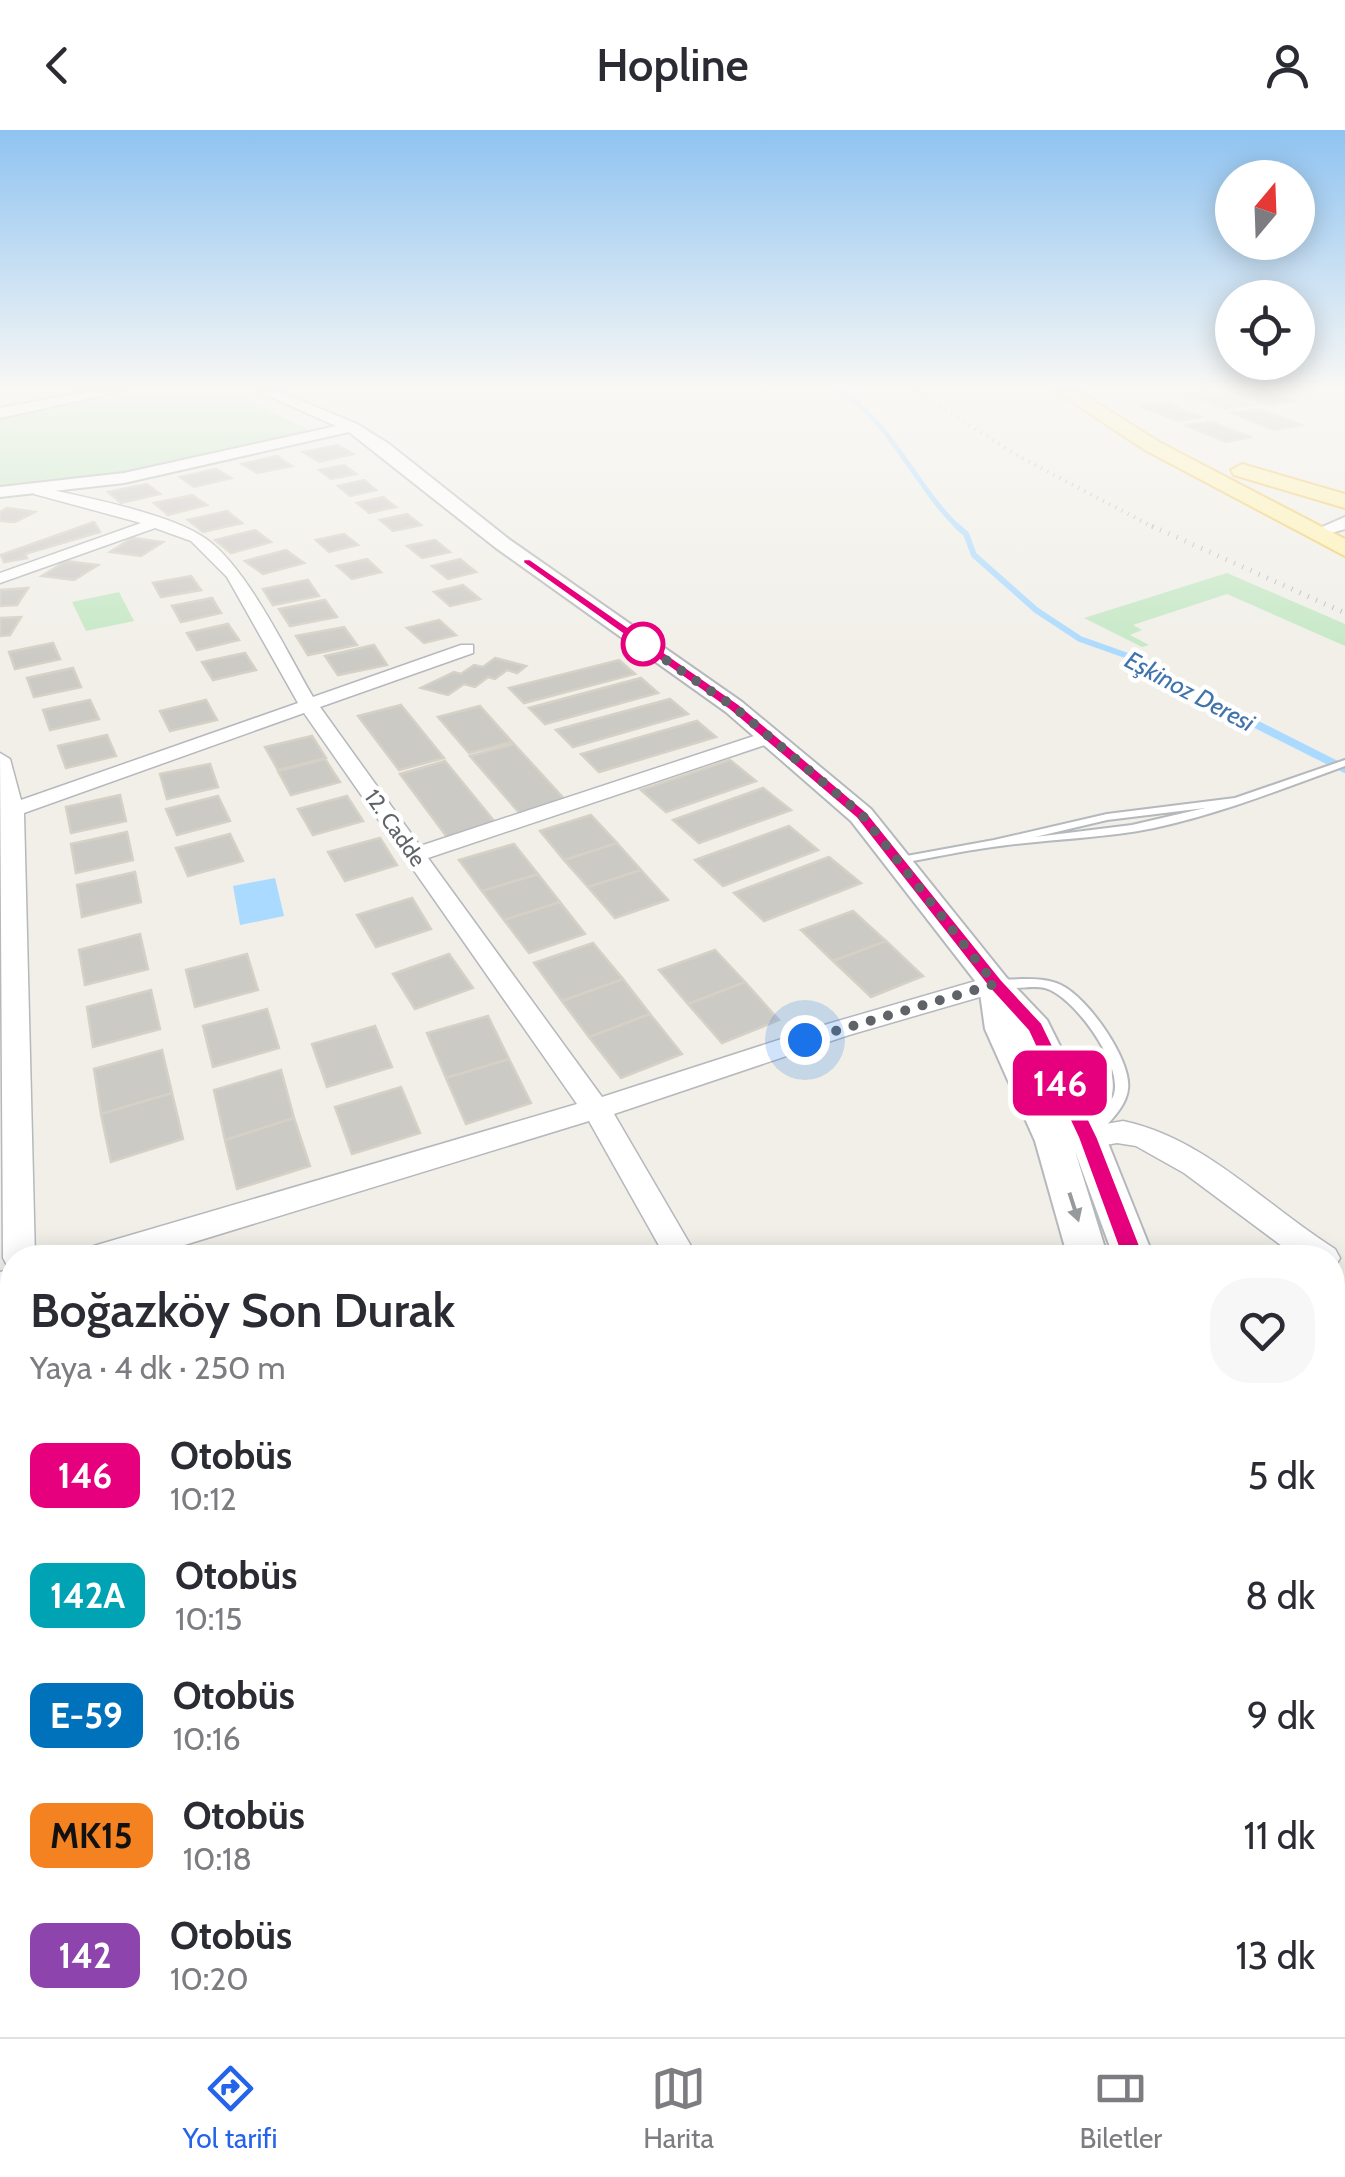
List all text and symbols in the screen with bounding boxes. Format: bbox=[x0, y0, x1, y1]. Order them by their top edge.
icon: back bbox=[30, 38, 85, 93]
text: Hopline bbox=[596, 38, 749, 92]
icon: person bbox=[1260, 38, 1315, 93]
north arrow bbox=[1215, 160, 1315, 260]
map controls bbox=[1215, 160, 1315, 380]
button: locate bbox=[1215, 280, 1315, 380]
unlabelled marker bbox=[622, 623, 664, 665]
water label: Eşkinoz Deresi bbox=[1120, 644, 1260, 738]
street label: 12. Cadde bbox=[359, 784, 431, 872]
your location bbox=[780, 1015, 830, 1065]
line badge: 146 bbox=[1002, 1050, 1118, 1116]
text: 146 bbox=[1033, 1062, 1087, 1105]
one-way arrow bbox=[1067, 1193, 1082, 1223]
button: heart bbox=[1210, 1278, 1315, 1383]
text: Boğazköy Son Durak bbox=[30, 1281, 455, 1339]
text: Yaya · 4 dk · 250 m bbox=[30, 1348, 286, 1387]
text: Otobüs bbox=[170, 1432, 292, 1479]
text: 5 dk bbox=[1248, 1452, 1315, 1499]
text: 146 bbox=[58, 1454, 112, 1497]
text: 10:12 bbox=[170, 1479, 237, 1518]
text: Otobüs bbox=[175, 1552, 297, 1599]
text: 8 dk bbox=[1245, 1572, 1315, 1619]
text: 142A bbox=[50, 1574, 125, 1617]
text: 10:15 bbox=[175, 1599, 242, 1638]
text: Otobüs bbox=[173, 1672, 295, 1719]
text: 9 dk bbox=[1247, 1692, 1315, 1739]
text: E-59 bbox=[50, 1694, 123, 1737]
text: 10:16 bbox=[173, 1719, 241, 1758]
text: Otobüs bbox=[183, 1792, 305, 1839]
text: 11 dk bbox=[1244, 1812, 1315, 1859]
text: MK15 bbox=[50, 1814, 133, 1857]
text: 10:18 bbox=[183, 1839, 252, 1878]
text: Otobüs bbox=[170, 1912, 292, 1959]
text: 13 dk bbox=[1235, 1932, 1315, 1979]
text: 142 bbox=[58, 1934, 112, 1977]
text: 10:20 bbox=[170, 1959, 249, 1998]
tab: Yol tarifi bbox=[183, 2061, 278, 2155]
tab: Harita bbox=[643, 2061, 714, 2155]
tab: Biletler bbox=[1080, 2061, 1162, 2155]

